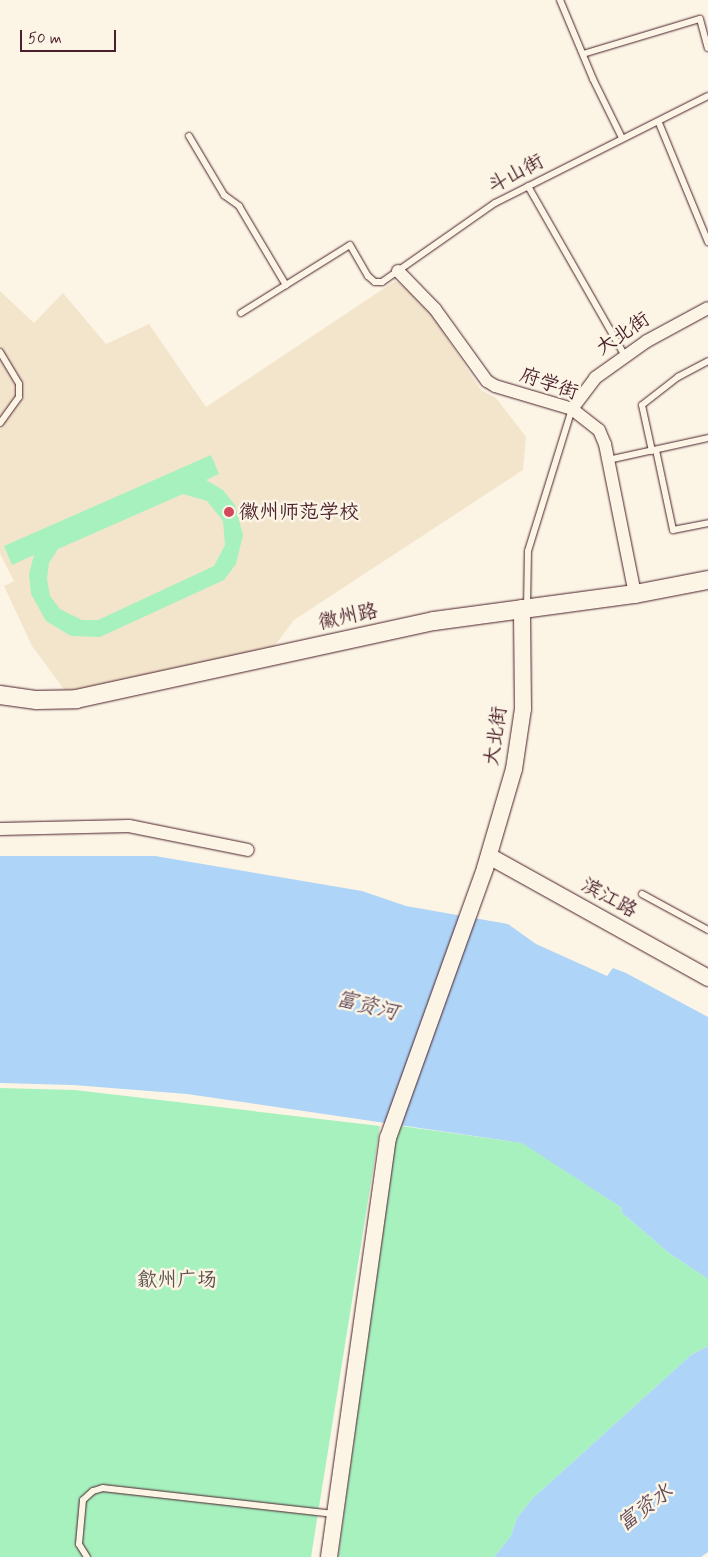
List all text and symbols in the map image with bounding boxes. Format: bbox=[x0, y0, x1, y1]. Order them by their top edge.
scale bar bbox=[22, 20, 119, 52]
text: 50 m bbox=[28, 29, 62, 49]
street label: 斗山街 bbox=[484, 149, 548, 199]
street label: 大北街 bbox=[591, 307, 655, 361]
street label: 府学街 bbox=[517, 363, 581, 405]
place label: 徽州师范学校 bbox=[239, 500, 359, 524]
marker: 徽州师范学校 bbox=[223, 506, 235, 518]
street label: 徽州路 bbox=[316, 599, 380, 635]
street label: 大北街 bbox=[480, 705, 512, 767]
street label: 滨江路 bbox=[577, 873, 641, 923]
water label: 富资河 bbox=[333, 986, 401, 1026]
park label: 歙州广场 bbox=[137, 1268, 217, 1292]
water label: 富资水 bbox=[612, 1479, 678, 1537]

